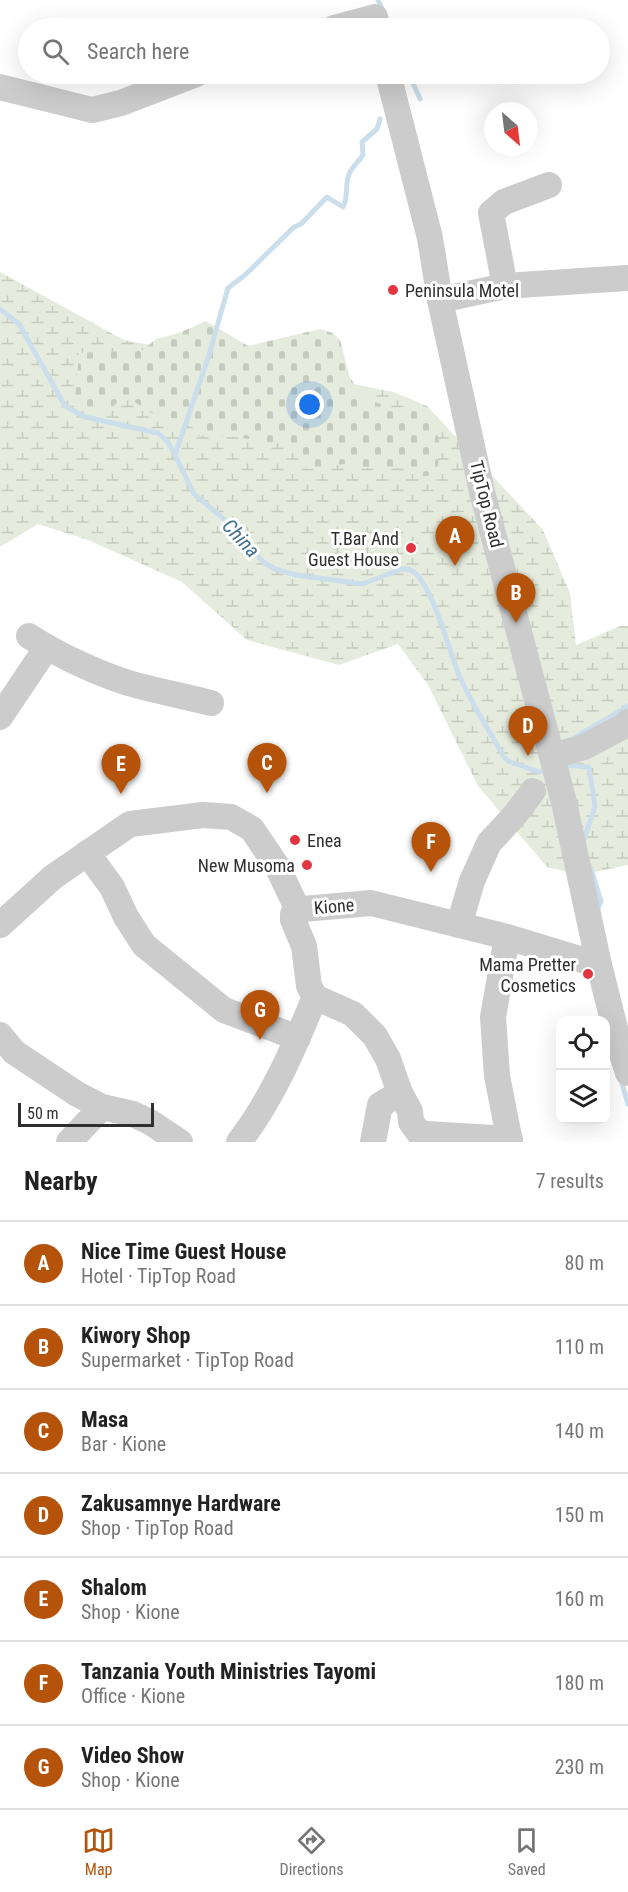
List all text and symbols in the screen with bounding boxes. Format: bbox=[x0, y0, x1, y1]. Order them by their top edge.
search box bbox=[18, 18, 610, 84]
icon: search bbox=[39, 35, 72, 68]
text: Search here bbox=[87, 39, 189, 64]
north arrow bbox=[484, 102, 538, 156]
place label: Peninsula Motel bbox=[405, 280, 519, 301]
marker: Peninsula Motel bbox=[386, 283, 400, 297]
your location bbox=[295, 390, 324, 419]
street label: TipTop Road bbox=[466, 458, 508, 550]
water label: China bbox=[217, 514, 265, 562]
pin: A bbox=[436, 516, 474, 566]
place label: T.Bar And Guest House bbox=[308, 528, 399, 570]
marker: T.Bar And Guest House bbox=[404, 541, 418, 555]
pin: B bbox=[496, 574, 536, 623]
pin: D bbox=[508, 706, 548, 756]
pin: E bbox=[102, 744, 140, 794]
pin: C bbox=[248, 744, 286, 793]
pin: F bbox=[412, 822, 450, 872]
place label: Enea bbox=[307, 830, 342, 851]
marker: Enea bbox=[288, 833, 302, 847]
place label: New Musoma bbox=[198, 855, 295, 876]
marker: New Musoma bbox=[300, 858, 314, 872]
street label: Kione bbox=[313, 894, 355, 918]
place label: Mama Pretter Cosmetics bbox=[479, 954, 577, 996]
marker: Mama Pretter Cosmetics bbox=[581, 967, 595, 981]
pin: G bbox=[240, 990, 280, 1040]
map controls bbox=[556, 1016, 610, 1124]
button: locate bbox=[556, 1016, 610, 1070]
button: layers bbox=[556, 1070, 610, 1124]
scale bar bbox=[18, 1100, 154, 1128]
text: 50 m bbox=[27, 1104, 59, 1123]
text: Nearby bbox=[24, 1166, 98, 1196]
text: 7 results bbox=[536, 1169, 604, 1193]
text: Nice Time Guest House bbox=[81, 1239, 286, 1264]
text: A bbox=[38, 1251, 49, 1275]
text: 80 m bbox=[565, 1251, 604, 1275]
text: Hotel · TipTop Road bbox=[81, 1264, 236, 1288]
text: Kiwory Shop bbox=[81, 1323, 190, 1348]
text: B bbox=[38, 1335, 49, 1359]
text: 110 m bbox=[555, 1335, 604, 1359]
text: Supermarket · TipTop Road bbox=[81, 1348, 294, 1372]
text: Masa bbox=[81, 1407, 128, 1432]
text: C bbox=[38, 1419, 49, 1443]
text: 140 m bbox=[555, 1419, 604, 1443]
text: Bar · Kione bbox=[81, 1432, 166, 1456]
text: Zakusamnye Hardware bbox=[81, 1491, 281, 1516]
text: D bbox=[38, 1503, 49, 1527]
text: 150 m bbox=[555, 1503, 604, 1527]
text: Shop · TipTop Road bbox=[81, 1516, 234, 1540]
text: Shalom bbox=[81, 1575, 147, 1600]
text: E bbox=[39, 1587, 48, 1611]
text: 160 m bbox=[555, 1587, 604, 1611]
text: Shop · Kione bbox=[81, 1600, 180, 1624]
text: Tanzania Youth Ministries Tayomi bbox=[81, 1659, 376, 1684]
text: F bbox=[39, 1671, 48, 1695]
text: 180 m bbox=[555, 1671, 604, 1695]
text: Office · Kione bbox=[81, 1684, 185, 1708]
text: Video Show bbox=[81, 1743, 184, 1768]
text: G bbox=[38, 1755, 49, 1779]
text: 230 m bbox=[555, 1755, 604, 1779]
text: Shop · Kione bbox=[81, 1768, 180, 1792]
tab: Map bbox=[82, 1824, 115, 1879]
tab: Directions bbox=[280, 1824, 343, 1879]
tab: Saved bbox=[508, 1824, 546, 1879]

